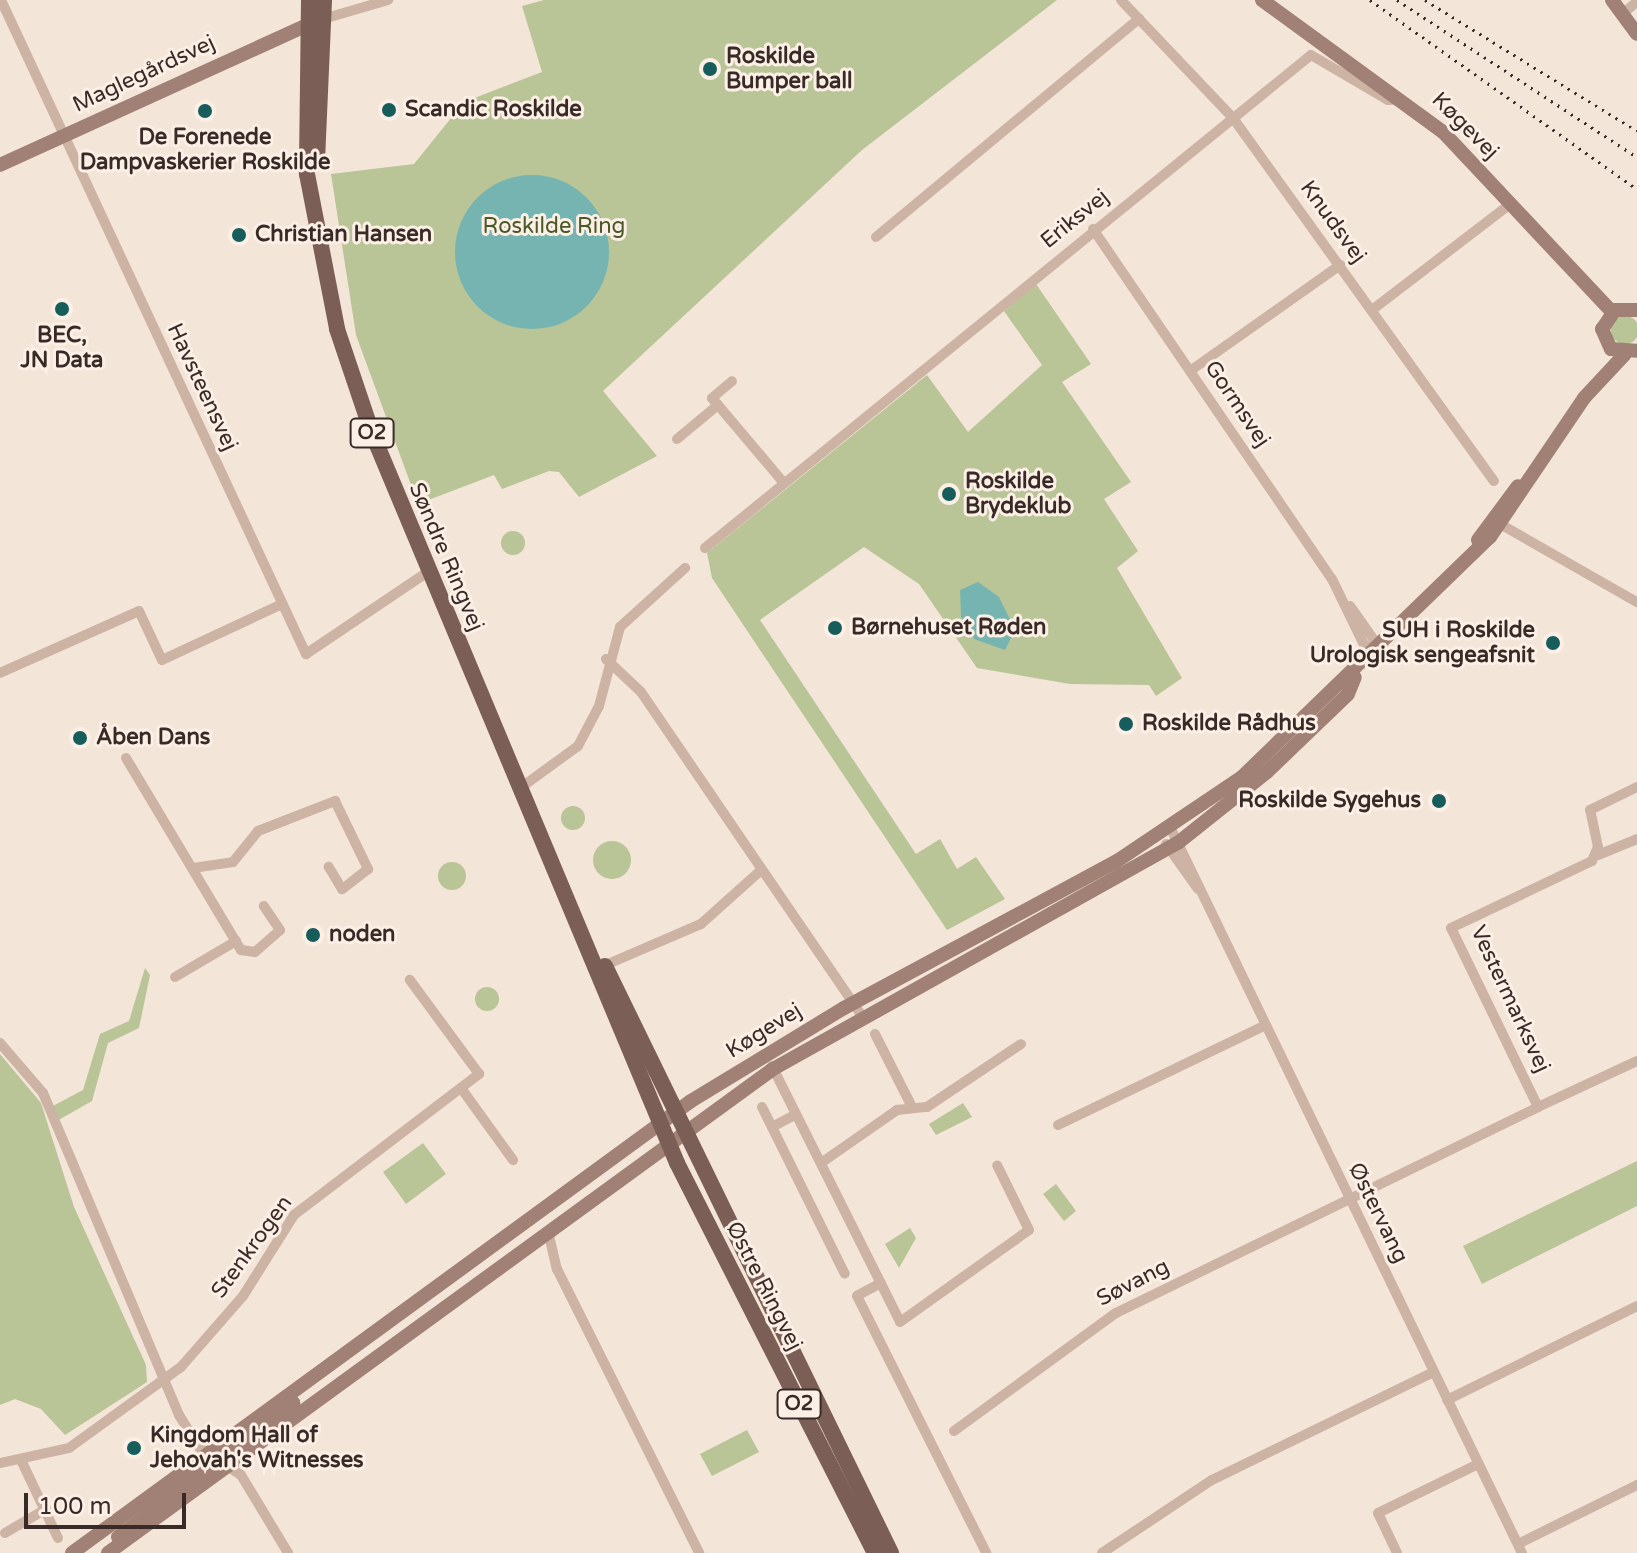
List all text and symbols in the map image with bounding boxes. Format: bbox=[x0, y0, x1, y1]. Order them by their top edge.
street label: Maglegårdsvej bbox=[69, 30, 219, 118]
place label: Roskilde Bumper ball bbox=[726, 43, 852, 94]
marker: Roskilde Bumper ball bbox=[701, 60, 719, 78]
street label: Køgevej bbox=[1426, 87, 1504, 165]
place label: Scandic Roskilde bbox=[405, 97, 582, 123]
marker: Scandic Roskilde bbox=[380, 101, 398, 119]
marker: De Forenede Dampvaskerier Roskilde bbox=[196, 102, 214, 120]
place label: De Forenede Dampvaskerier Roskilde bbox=[80, 124, 330, 176]
street label: Knudsvej bbox=[1294, 176, 1372, 268]
street label: Eriksvej bbox=[1036, 184, 1114, 254]
park label: Roskilde Ring bbox=[482, 214, 626, 240]
place label: Christian Hansen bbox=[255, 222, 432, 248]
marker: Christian Hansen bbox=[230, 226, 248, 244]
marker: BEC, JN Data bbox=[53, 300, 71, 318]
street label: Havsteensvej bbox=[161, 319, 243, 455]
place label: BEC, JN Data bbox=[21, 322, 103, 374]
street label: Gormsvej bbox=[1198, 356, 1276, 452]
road number: O2 bbox=[348, 417, 396, 449]
place label: Roskilde Brydeklub bbox=[965, 468, 1071, 520]
street label: Søndre Ringvej bbox=[403, 479, 489, 635]
marker: Roskilde Brydeklub bbox=[940, 485, 958, 503]
place label: Børnehuset Røden bbox=[851, 615, 1046, 641]
place label: SUH i Roskilde Urologisk sengeafsnit bbox=[1310, 617, 1535, 668]
marker: Børnehuset Røden bbox=[826, 619, 844, 637]
marker: SUH i Roskilde Urologisk sengeafsnit bbox=[1542, 632, 1564, 654]
place label: Roskilde Rådhus bbox=[1142, 711, 1316, 737]
marker: Roskilde Rådhus bbox=[1117, 715, 1135, 733]
place label: Åben Dans bbox=[96, 725, 210, 751]
marker: Åben Dans bbox=[71, 729, 89, 747]
place label: Roskilde Sygehus bbox=[1238, 788, 1421, 814]
marker: Roskilde Sygehus bbox=[1428, 790, 1450, 812]
street label: Vestermarksvej bbox=[1464, 921, 1556, 1077]
place label: noden bbox=[329, 922, 396, 948]
marker: noden bbox=[304, 926, 322, 944]
street label: Køgevej bbox=[721, 998, 807, 1064]
street label: Østervang bbox=[1342, 1158, 1414, 1268]
street label: Stenkrogen bbox=[206, 1191, 298, 1303]
street label: Østre Ringvej bbox=[720, 1217, 808, 1355]
street label: Søvang bbox=[1092, 1254, 1174, 1312]
road number: O2 bbox=[775, 1388, 823, 1420]
place label: Kingdom Hall of Jehovah's Witnesses bbox=[150, 1422, 364, 1474]
marker: Kingdom Hall of Jehovah's Witnesses bbox=[125, 1439, 143, 1457]
scale bar bbox=[28, 1477, 190, 1527]
text: 100 m bbox=[38, 1492, 112, 1521]

